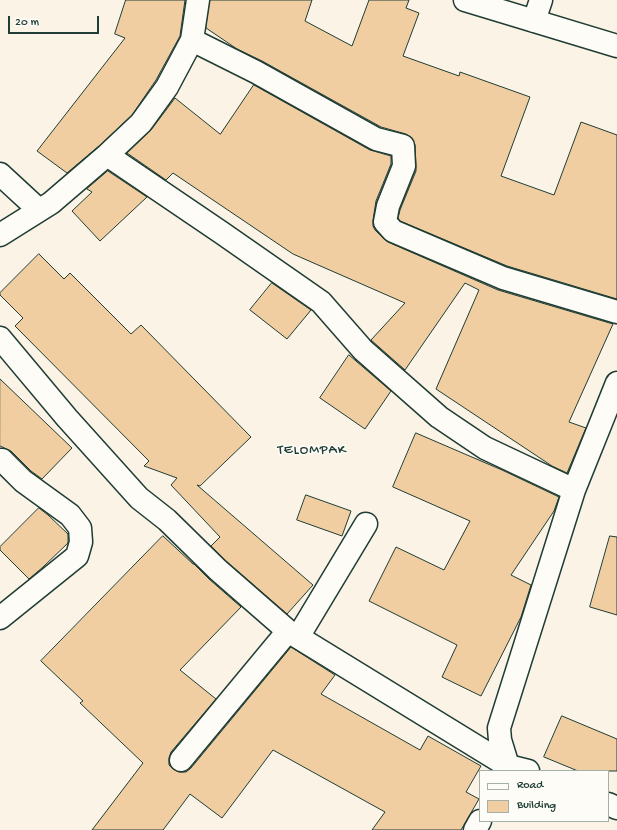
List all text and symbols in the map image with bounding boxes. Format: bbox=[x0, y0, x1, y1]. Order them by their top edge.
scale bar bbox=[10, 8, 101, 34]
text: 20 m bbox=[15, 16, 39, 30]
district label: TELOMPAK bbox=[277, 443, 347, 459]
legend bbox=[479, 770, 609, 822]
text: Road bbox=[517, 779, 543, 793]
text: Building bbox=[517, 799, 556, 813]

